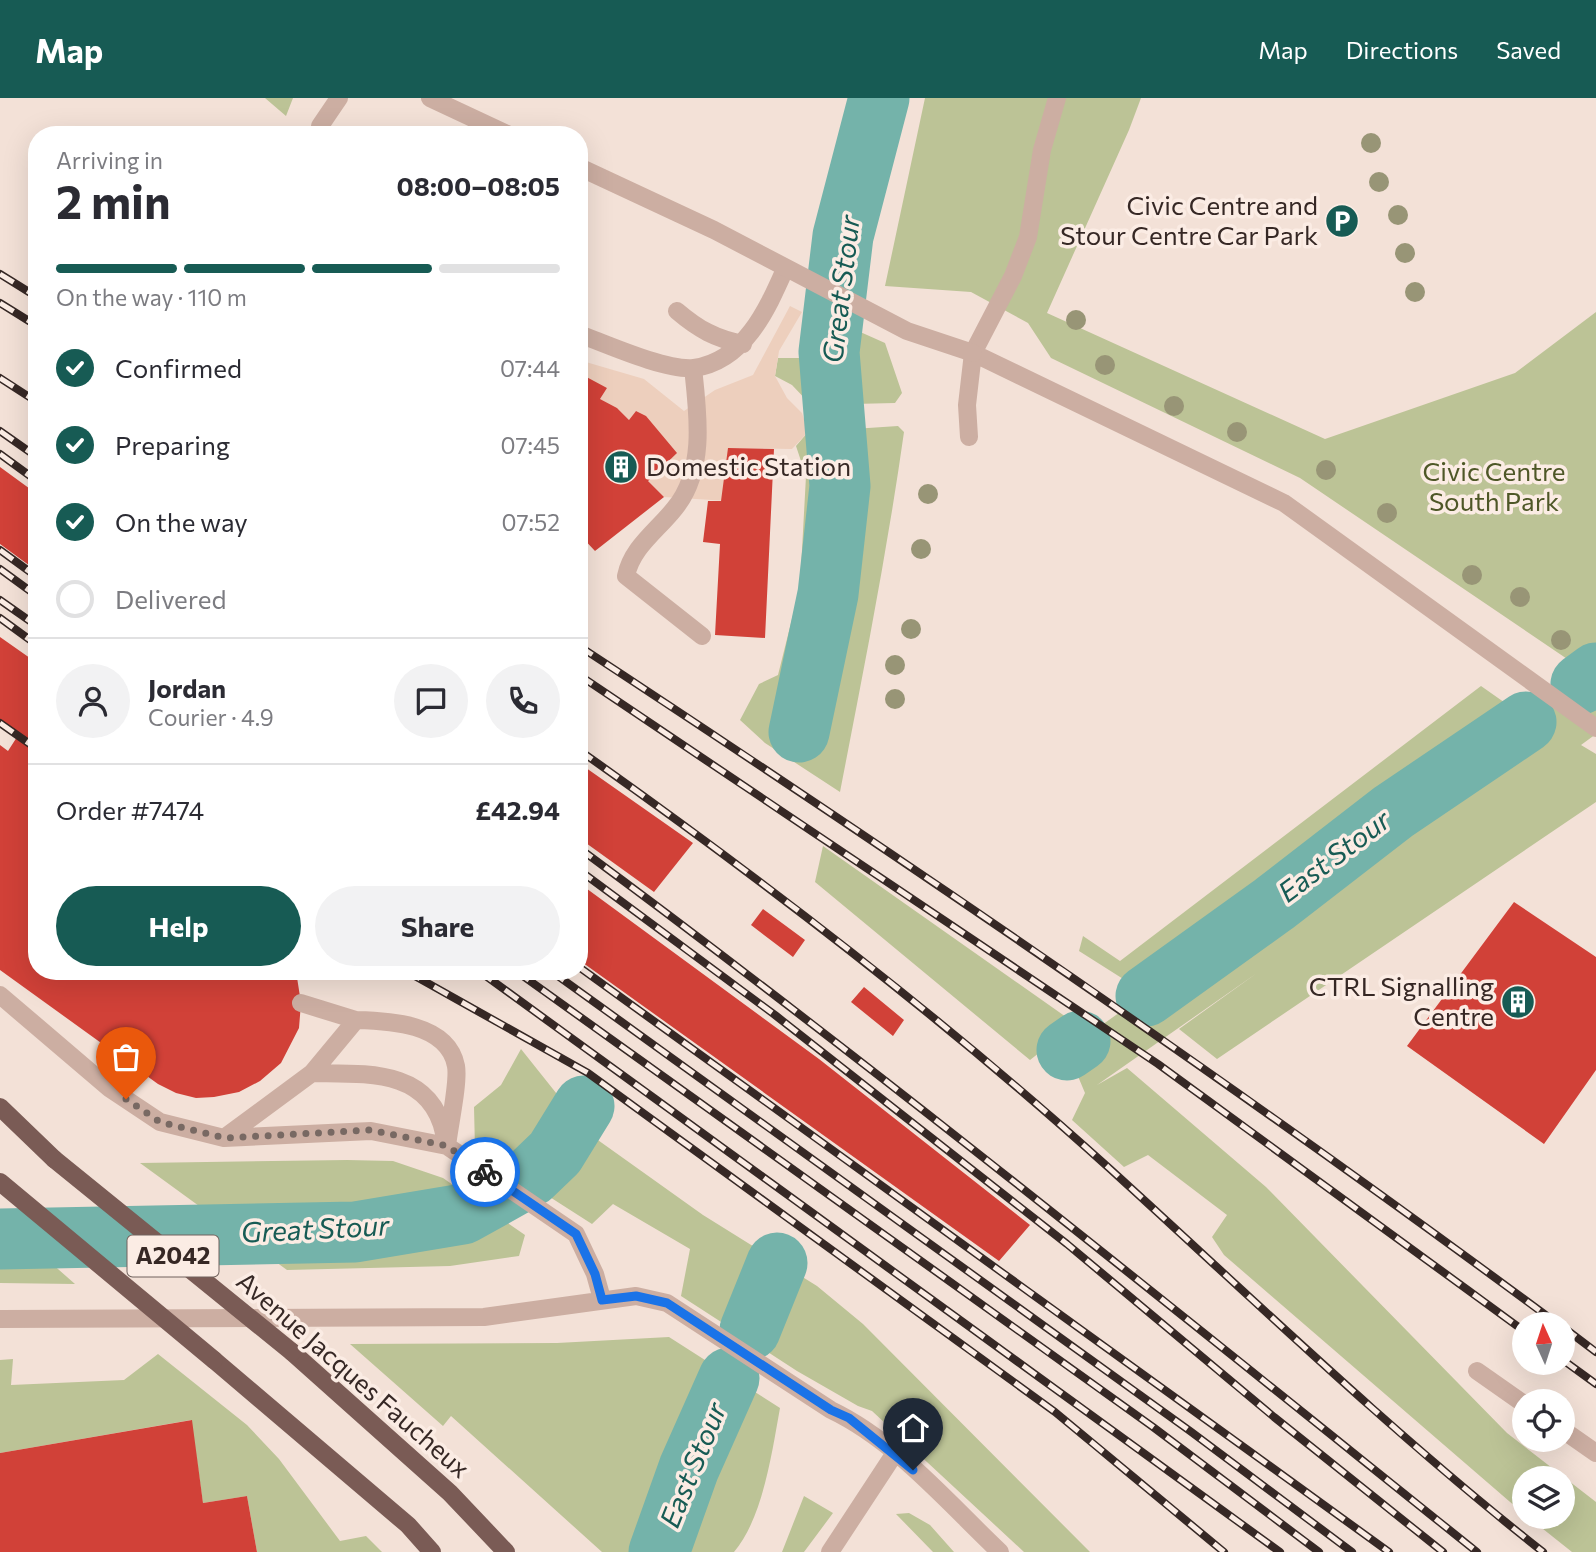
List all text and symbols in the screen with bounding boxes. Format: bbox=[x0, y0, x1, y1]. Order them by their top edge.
text: Map bbox=[35, 29, 103, 70]
text: Map bbox=[1258, 35, 1308, 64]
text: Directions bbox=[1346, 35, 1458, 64]
text: Saved bbox=[1496, 35, 1561, 64]
text: Arriving in bbox=[56, 146, 163, 174]
text: 08:00–08:05 bbox=[397, 170, 560, 201]
text: 2 min bbox=[56, 172, 171, 228]
place label: Civic Centre and Stour Centre Car Park bbox=[1060, 189, 1318, 250]
parking icon: Civic Centre and Stour Centre Car Park bbox=[1323, 202, 1361, 240]
water label: Great Stour bbox=[814, 212, 866, 365]
text: On the way · 110 m bbox=[56, 283, 247, 311]
icon: check bbox=[56, 349, 94, 387]
text: Confirmed bbox=[115, 352, 242, 383]
text: 07:44 bbox=[500, 354, 560, 382]
icon: check bbox=[56, 426, 94, 464]
text: Preparing bbox=[115, 429, 230, 460]
text: 07:45 bbox=[501, 431, 560, 459]
building icon: Domestic Station bbox=[602, 448, 640, 486]
place label: Domestic Station bbox=[646, 450, 851, 481]
park label: Civic Centre South Park bbox=[1422, 455, 1566, 516]
icon: check bbox=[56, 503, 94, 541]
text: On the way bbox=[115, 506, 248, 537]
text: 07:52 bbox=[502, 508, 560, 536]
text: Delivered bbox=[115, 583, 226, 614]
button: person bbox=[56, 664, 130, 738]
button: chat bbox=[394, 664, 468, 738]
button: phone bbox=[486, 664, 560, 738]
text: Jordan bbox=[148, 672, 226, 703]
text: Courier · 4.9 bbox=[148, 703, 274, 731]
text: Order #7474 bbox=[56, 794, 204, 825]
text: £42.94 bbox=[475, 794, 560, 825]
water label: East Stour bbox=[1271, 801, 1397, 908]
button: Help bbox=[56, 886, 301, 966]
button: Share bbox=[315, 886, 560, 966]
place label: CTRL Signalling Centre bbox=[1309, 970, 1494, 1031]
building icon: CTRL Signalling Centre bbox=[1499, 983, 1537, 1021]
pin bbox=[96, 1027, 156, 1099]
icon: bag bbox=[107, 1038, 145, 1076]
courier bbox=[450, 1137, 520, 1207]
icon: bike bbox=[466, 1153, 504, 1191]
water label: Great Stour bbox=[240, 1207, 391, 1249]
road number: A2042 bbox=[128, 1236, 218, 1276]
street label: Avenue Jacques Faucheux bbox=[231, 1264, 477, 1484]
north arrow bbox=[1512, 1312, 1575, 1376]
map controls bbox=[1512, 1312, 1575, 1529]
button: locate bbox=[1512, 1389, 1575, 1452]
water label: East Stour bbox=[652, 1396, 733, 1532]
pin bbox=[883, 1398, 943, 1470]
icon: home bbox=[894, 1409, 932, 1447]
button: layers bbox=[1512, 1466, 1575, 1529]

